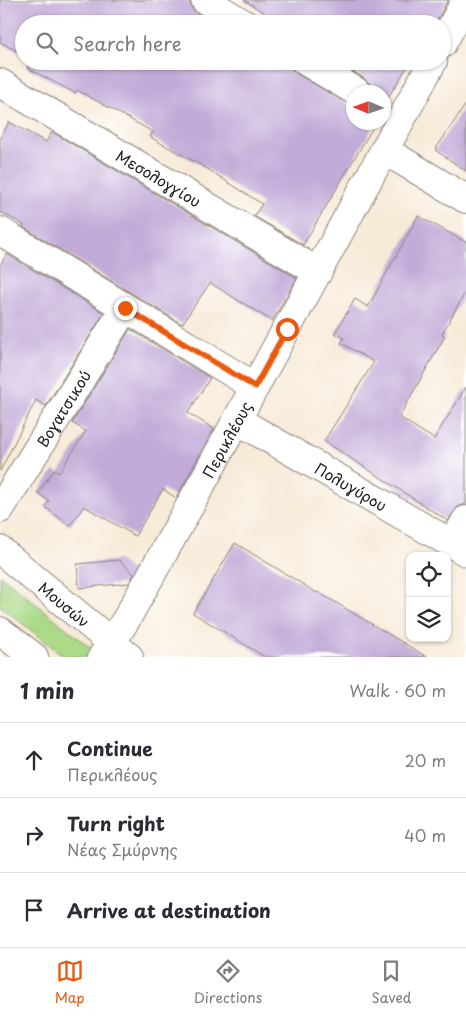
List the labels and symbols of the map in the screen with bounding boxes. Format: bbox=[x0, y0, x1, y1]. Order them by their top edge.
north arrow bbox=[346, 85, 391, 130]
street label: Μεσολογγίου bbox=[112, 143, 206, 212]
route end bbox=[114, 297, 137, 320]
route start bbox=[276, 318, 299, 341]
street label: Βογατσικού bbox=[30, 365, 95, 451]
street label: Περικλέους bbox=[196, 396, 257, 482]
street label: Πολυγύρου bbox=[311, 456, 392, 516]
street label: Μουσών bbox=[34, 575, 95, 632]

